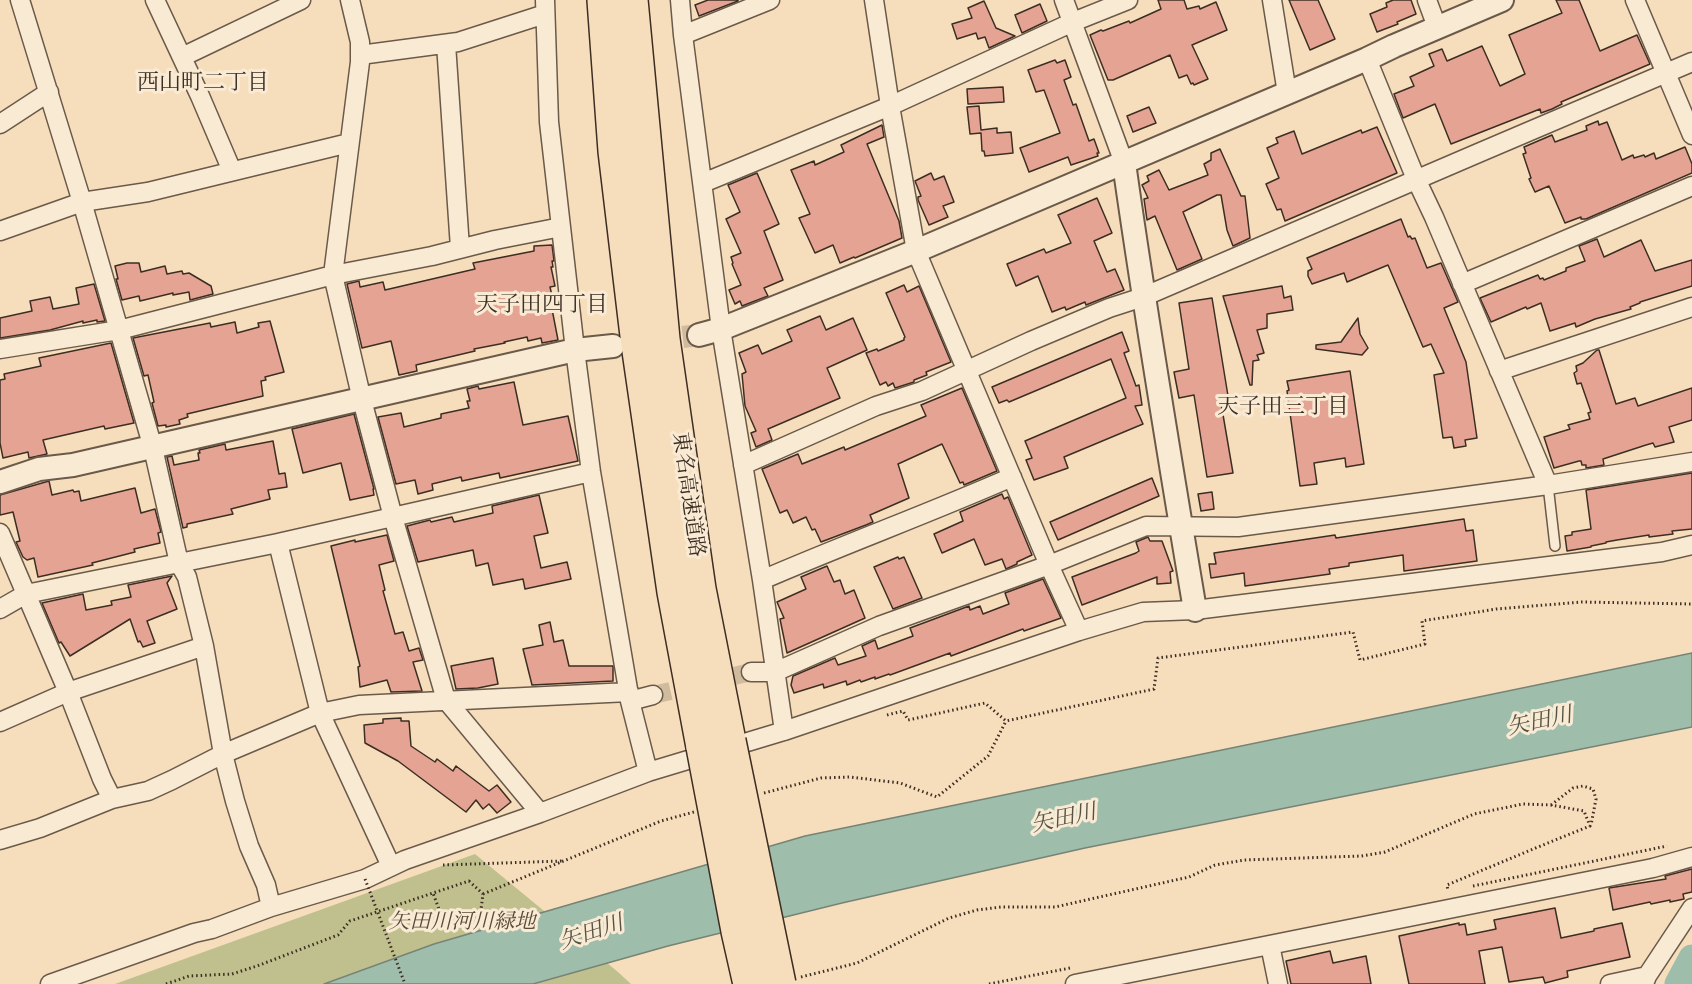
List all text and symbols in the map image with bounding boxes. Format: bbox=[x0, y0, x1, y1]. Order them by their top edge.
district label: 西山町二丁目 bbox=[137, 72, 269, 98]
district label: 天子田四丁目 bbox=[476, 294, 608, 320]
district label: 天子田三丁目 bbox=[1217, 396, 1349, 422]
street label: 東名高速道路 bbox=[665, 431, 707, 559]
water label: 矢田川 bbox=[1505, 704, 1575, 744]
water label: 矢田川 bbox=[1029, 801, 1099, 841]
park label: 矢田川河川緑地 bbox=[389, 911, 535, 937]
water label: 矢田川 bbox=[557, 912, 627, 958]

